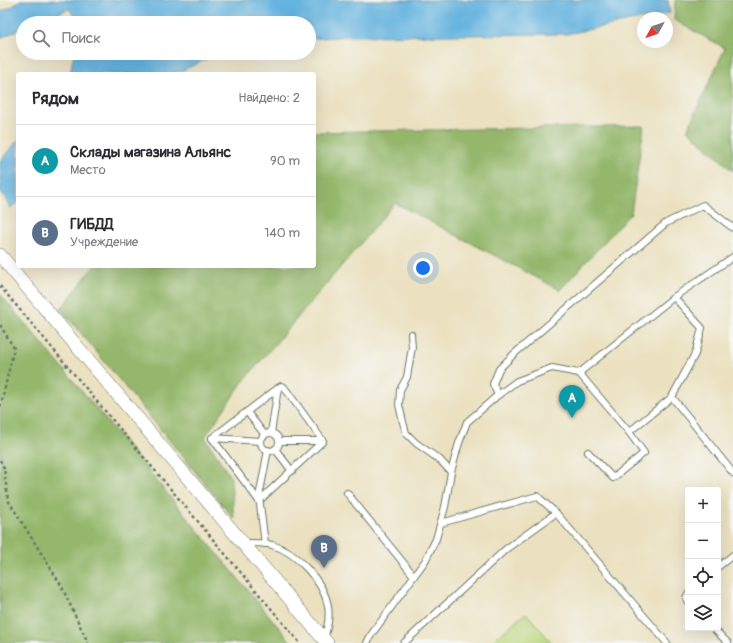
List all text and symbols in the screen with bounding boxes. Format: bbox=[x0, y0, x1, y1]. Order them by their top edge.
north arrow bbox=[637, 12, 673, 48]
search box bbox=[16, 16, 316, 60]
icon: search bbox=[30, 27, 52, 49]
text: Поиск bbox=[62, 29, 101, 48]
text: Рядом bbox=[32, 88, 79, 109]
text: Найдено: 2 bbox=[238, 90, 300, 106]
text: Склады магазина Альянс bbox=[70, 143, 231, 162]
text: A bbox=[41, 153, 49, 169]
text: 90 m bbox=[270, 153, 300, 169]
text: Место bbox=[70, 162, 106, 178]
text: ГИБДД bbox=[70, 215, 113, 234]
text: B bbox=[41, 225, 49, 241]
text: 140 m bbox=[264, 225, 300, 241]
text: Учреждение bbox=[70, 234, 138, 250]
your location bbox=[413, 258, 433, 278]
pin: A bbox=[559, 385, 585, 418]
map controls bbox=[685, 487, 721, 631]
button: + bbox=[685, 487, 721, 523]
button: − bbox=[685, 523, 721, 559]
pin: B bbox=[311, 535, 337, 568]
button: locate bbox=[685, 559, 721, 595]
button: layers bbox=[685, 595, 721, 631]

